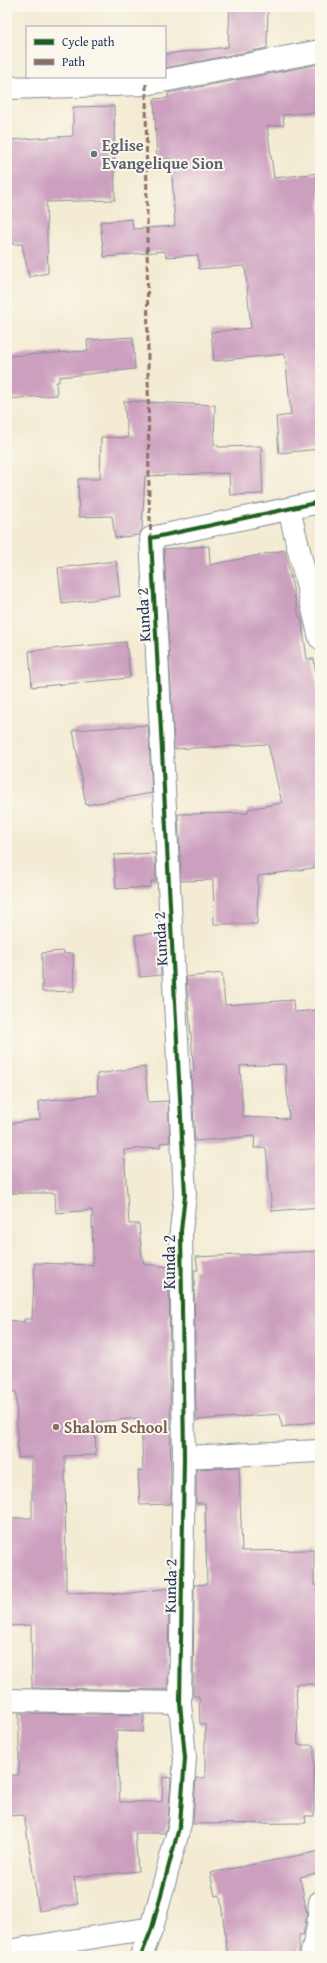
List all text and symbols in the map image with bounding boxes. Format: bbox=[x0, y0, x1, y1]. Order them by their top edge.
legend bbox=[26, 26, 166, 78]
text: Cycle path bbox=[62, 33, 115, 50]
text: Path bbox=[62, 53, 85, 70]
place label: Eglise Evangelique Sion bbox=[102, 133, 224, 175]
marker: Eglise Evangelique Sion bbox=[89, 149, 99, 159]
street label: Kunda 2 bbox=[130, 587, 156, 643]
street label: Kunda 2 bbox=[147, 911, 173, 967]
street label: Kunda 2 bbox=[157, 1235, 181, 1289]
place label: Shalom School bbox=[64, 1415, 168, 1439]
marker: Shalom School bbox=[51, 1422, 61, 1432]
street label: Kunda 2 bbox=[158, 1559, 182, 1613]

